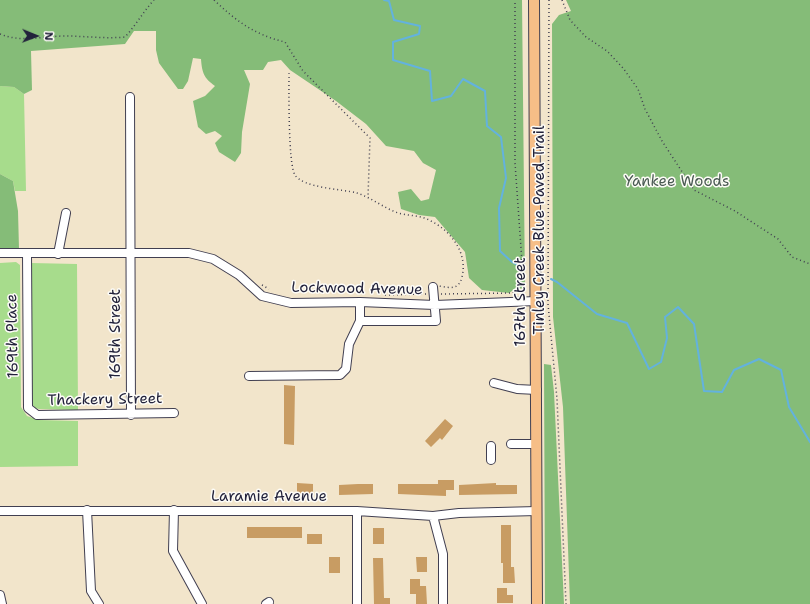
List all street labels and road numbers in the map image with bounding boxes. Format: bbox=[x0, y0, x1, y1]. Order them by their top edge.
street label: Tinley Creek Blue Paved Trail bbox=[531, 125, 549, 335]
street label: 167th Street bbox=[512, 257, 530, 347]
street label: Lockwood Avenue bbox=[291, 279, 423, 299]
street label: 169th Street bbox=[107, 289, 125, 379]
street label: 169th Place bbox=[3, 294, 23, 378]
street label: Thackery Street bbox=[47, 390, 163, 410]
street label: Laramie Avenue bbox=[211, 488, 327, 506]

